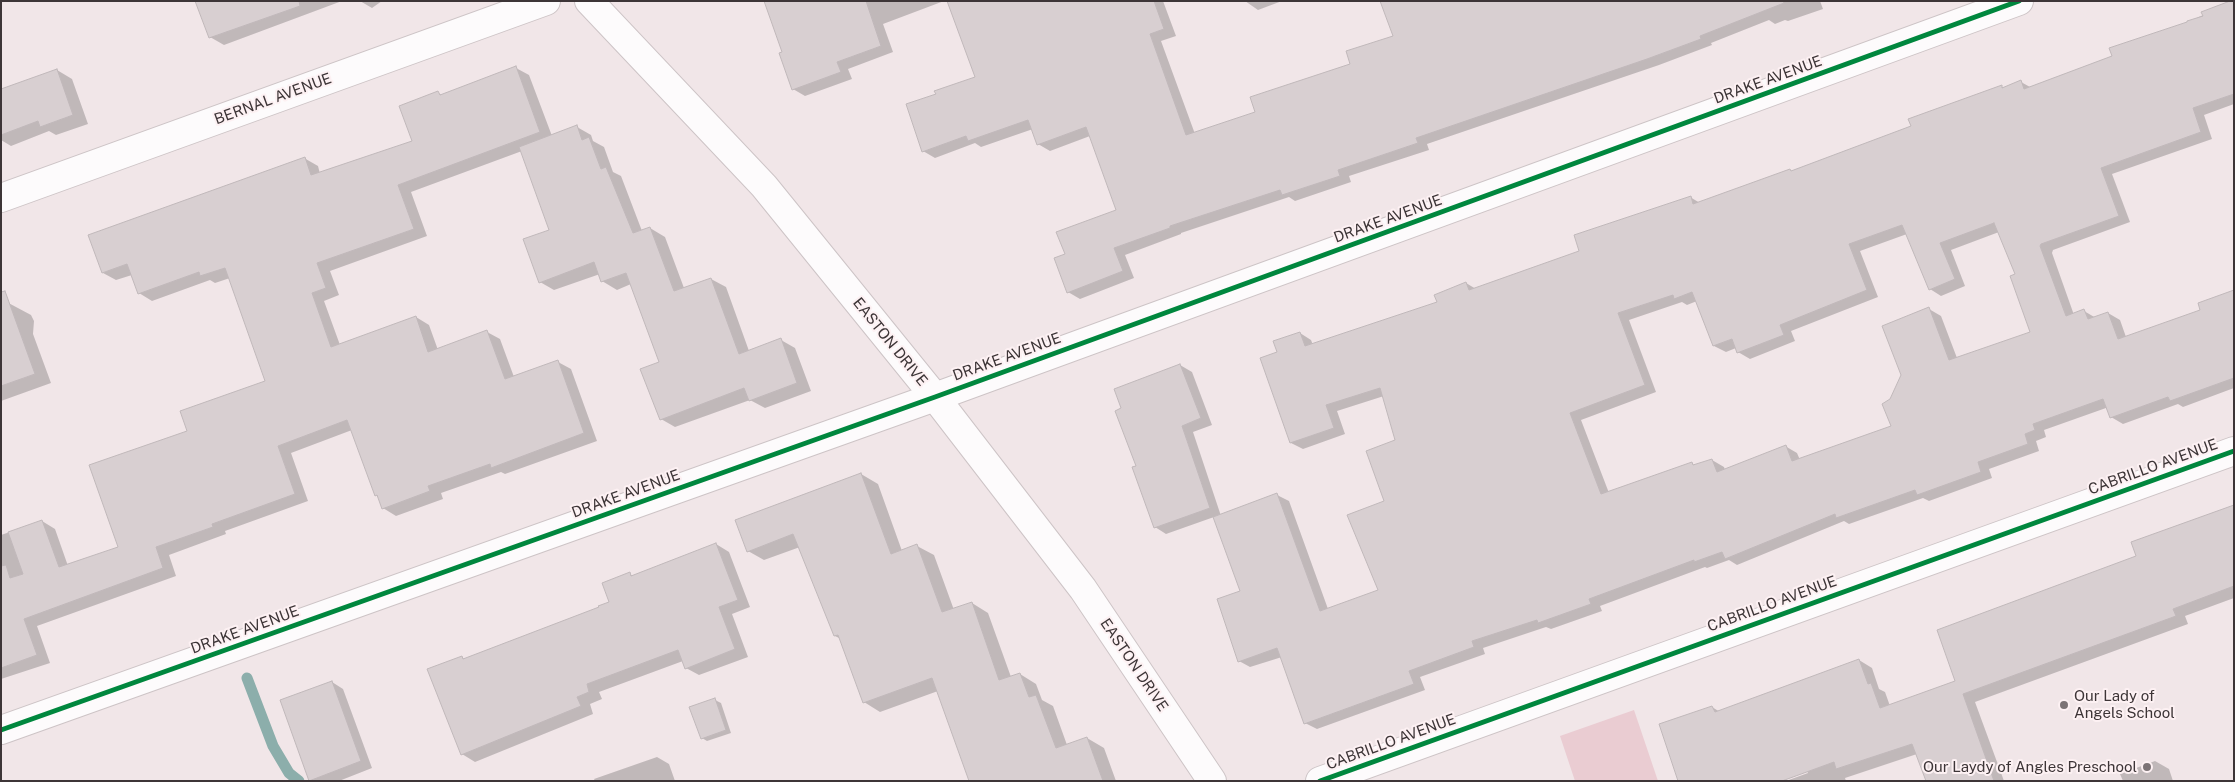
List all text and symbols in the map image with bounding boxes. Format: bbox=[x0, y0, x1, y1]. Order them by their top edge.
street label: DRAKE AVENUE bbox=[1711, 52, 1825, 108]
street label: BERNAL AVENUE bbox=[212, 69, 334, 129]
street label: DRAKE AVENUE bbox=[1331, 191, 1445, 247]
street label: EASTON DRIVE bbox=[849, 294, 931, 390]
street label: DRAKE AVENUE bbox=[950, 329, 1064, 385]
street label: CABRILLO AVENUE bbox=[2086, 435, 2220, 499]
street label: DRAKE AVENUE bbox=[569, 466, 683, 522]
street label: CABRILLO AVENUE bbox=[1705, 572, 1839, 636]
street label: DRAKE AVENUE bbox=[188, 602, 302, 658]
street label: EASTON DRIVE bbox=[1096, 615, 1172, 715]
place label: Our Lady of Angels School bbox=[2074, 687, 2175, 722]
marker: Our Lady of Angels School bbox=[2058, 699, 2070, 711]
street label: CABRILLO AVENUE bbox=[1324, 710, 1458, 774]
place label: Our Laydy of Angles Preschool bbox=[1923, 758, 2137, 776]
marker: Our Laydy of Angles Preschool bbox=[2141, 761, 2153, 773]

